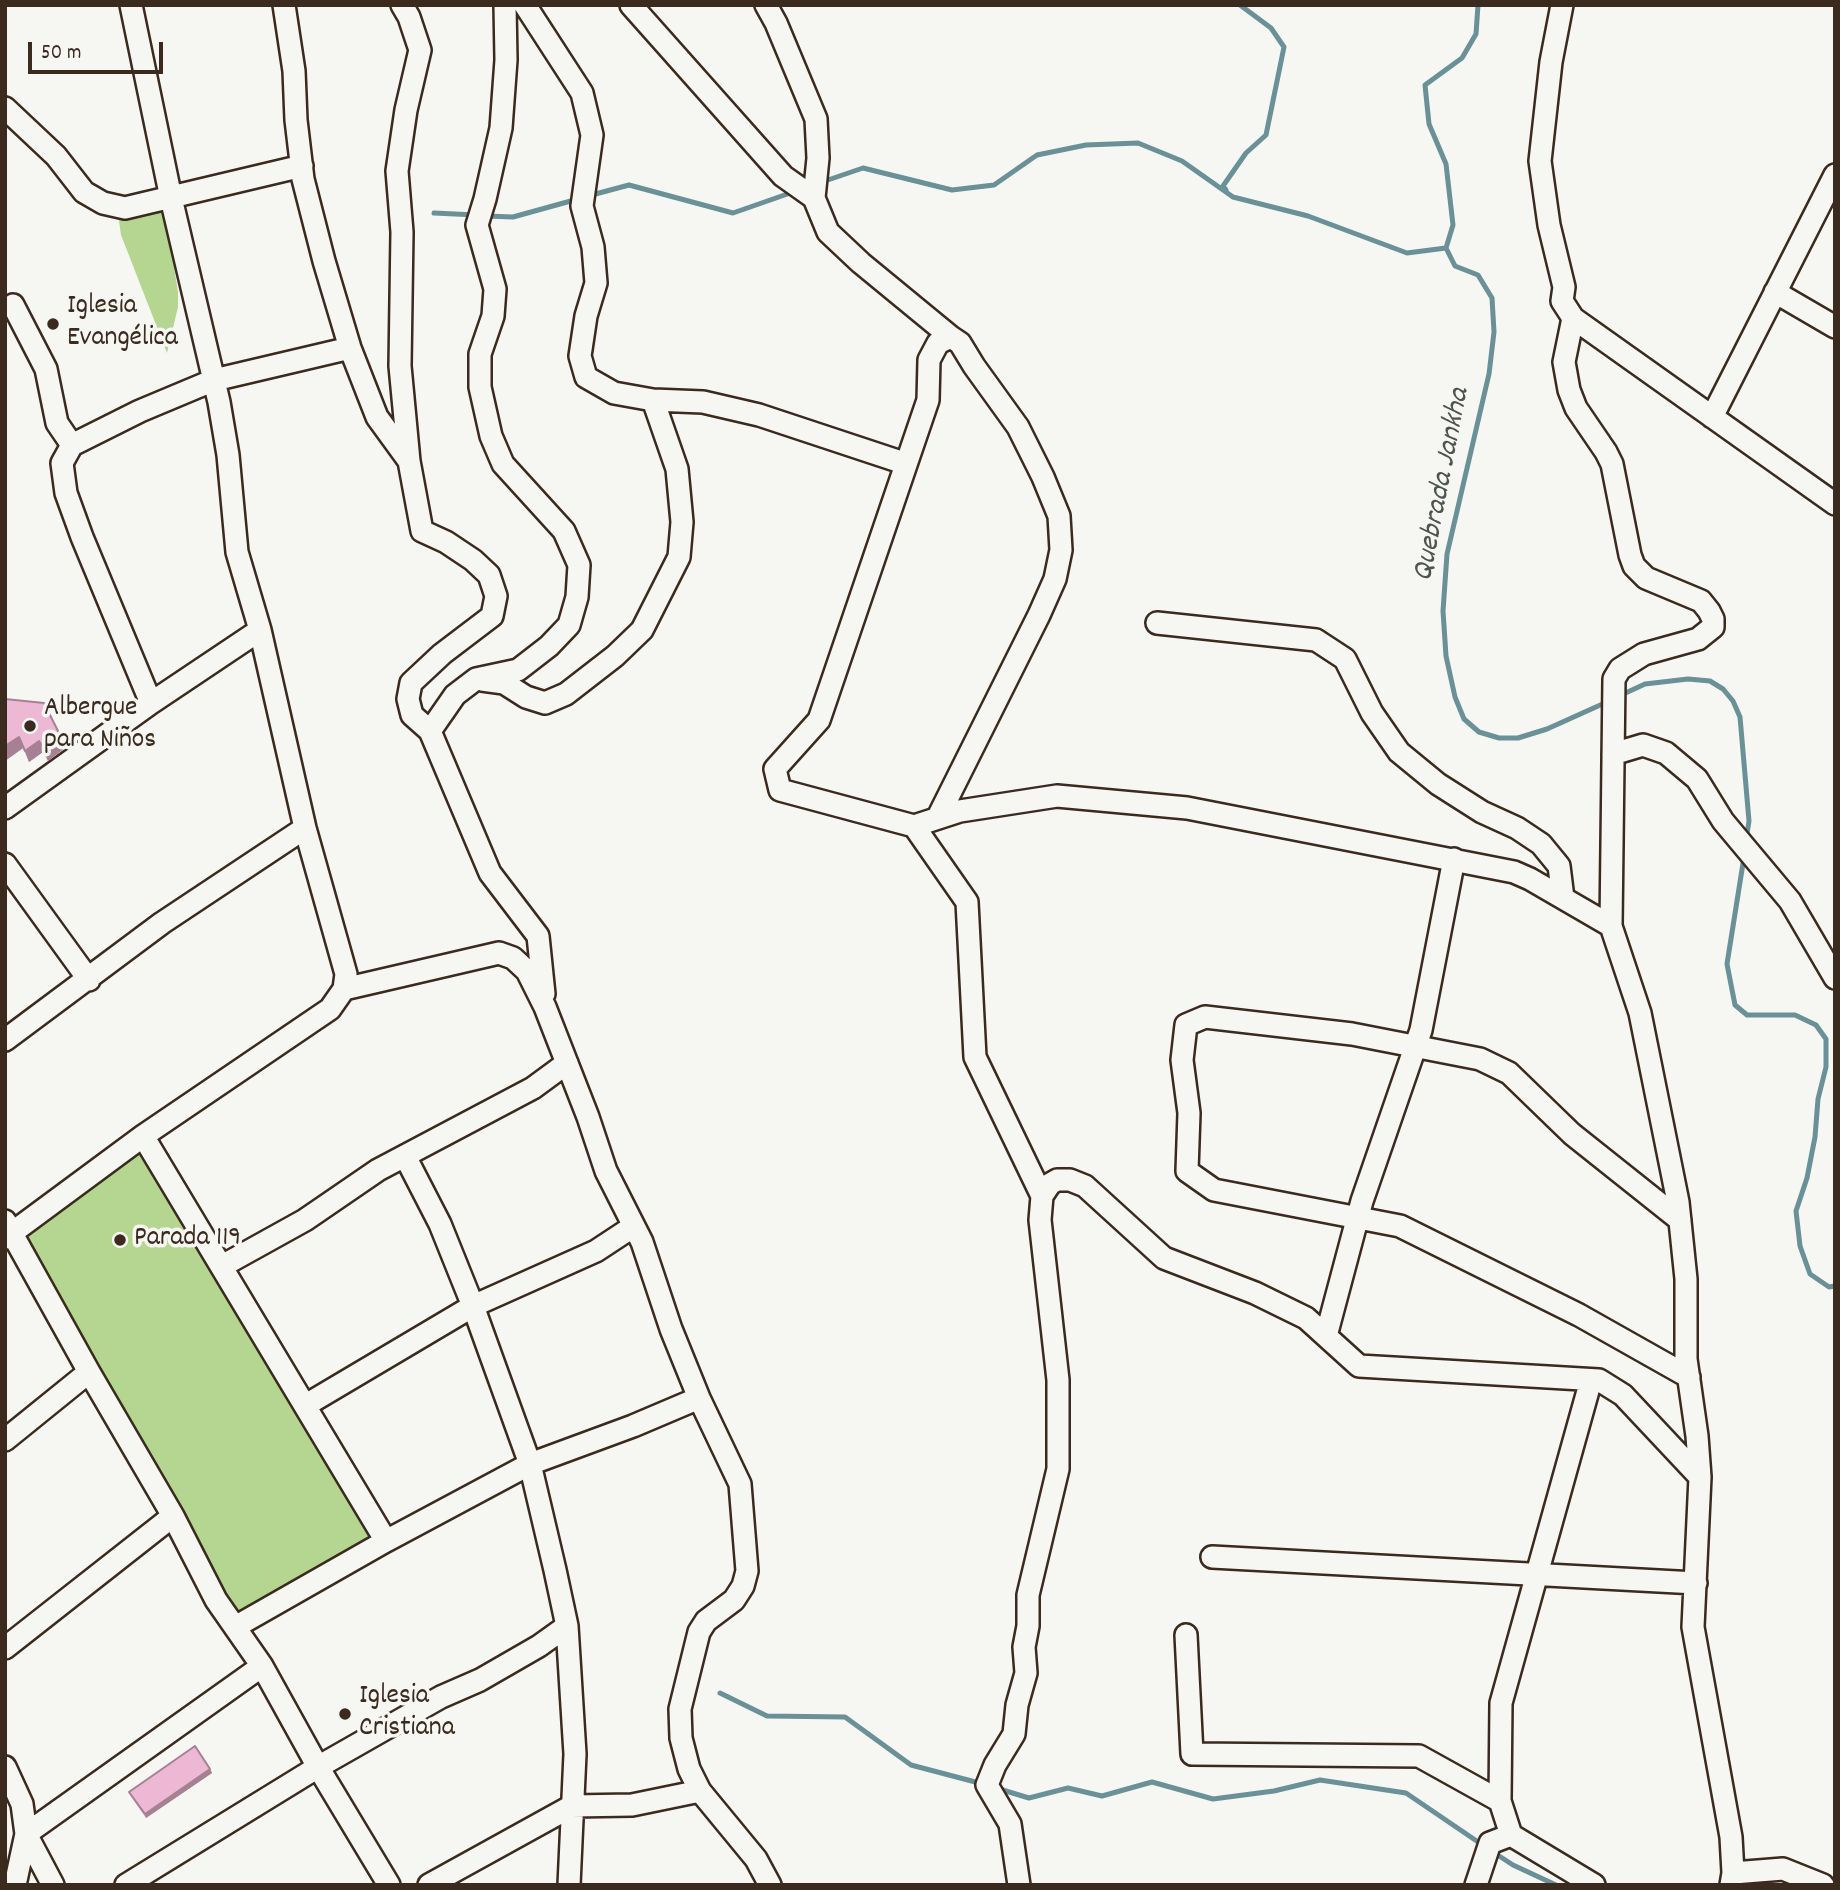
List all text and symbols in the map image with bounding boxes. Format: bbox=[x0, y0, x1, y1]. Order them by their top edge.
scale bar bbox=[32, 28, 166, 72]
text: 50 m bbox=[41, 39, 81, 69]
place label: Iglesia Evangélica bbox=[67, 291, 178, 357]
marker: Iglesia Evangélica bbox=[45, 316, 61, 332]
water label: Quebrada Jankha bbox=[1408, 385, 1480, 585]
place label: Albergue para Niños bbox=[44, 693, 156, 759]
marker: Albergue para Niños bbox=[22, 718, 38, 734]
place label: Parada 119 bbox=[134, 1223, 241, 1257]
marker: Parada 119 bbox=[112, 1232, 128, 1248]
place label: Iglesia Cristiana bbox=[359, 1681, 455, 1747]
marker: Iglesia Cristiana bbox=[337, 1706, 353, 1722]

